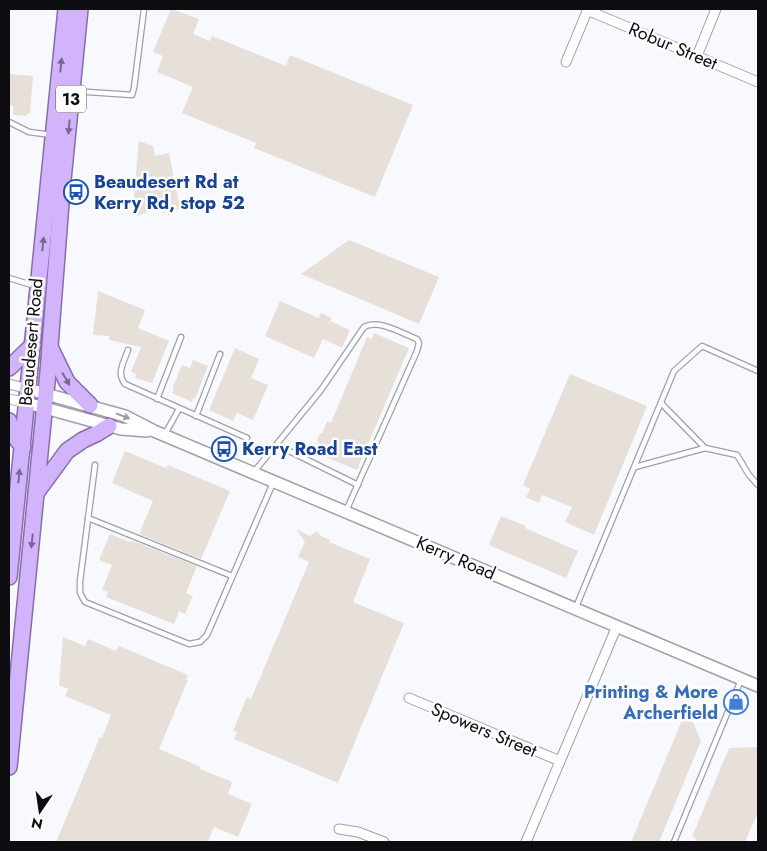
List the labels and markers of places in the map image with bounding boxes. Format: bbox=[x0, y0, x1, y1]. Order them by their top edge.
place label: Beaudesert Rd at Kerry Rd, stop 52 bbox=[94, 169, 245, 216]
bus stop icon: Beaudesert Rd at Kerry Rd, stop 52 bbox=[63, 179, 89, 205]
bus stop icon: Kerry Road East bbox=[211, 436, 237, 462]
place label: Kerry Road East bbox=[242, 436, 378, 462]
place label: Printing & More Archerfield bbox=[584, 679, 718, 726]
shop icon: Printing & More Archerfield bbox=[723, 689, 749, 715]

